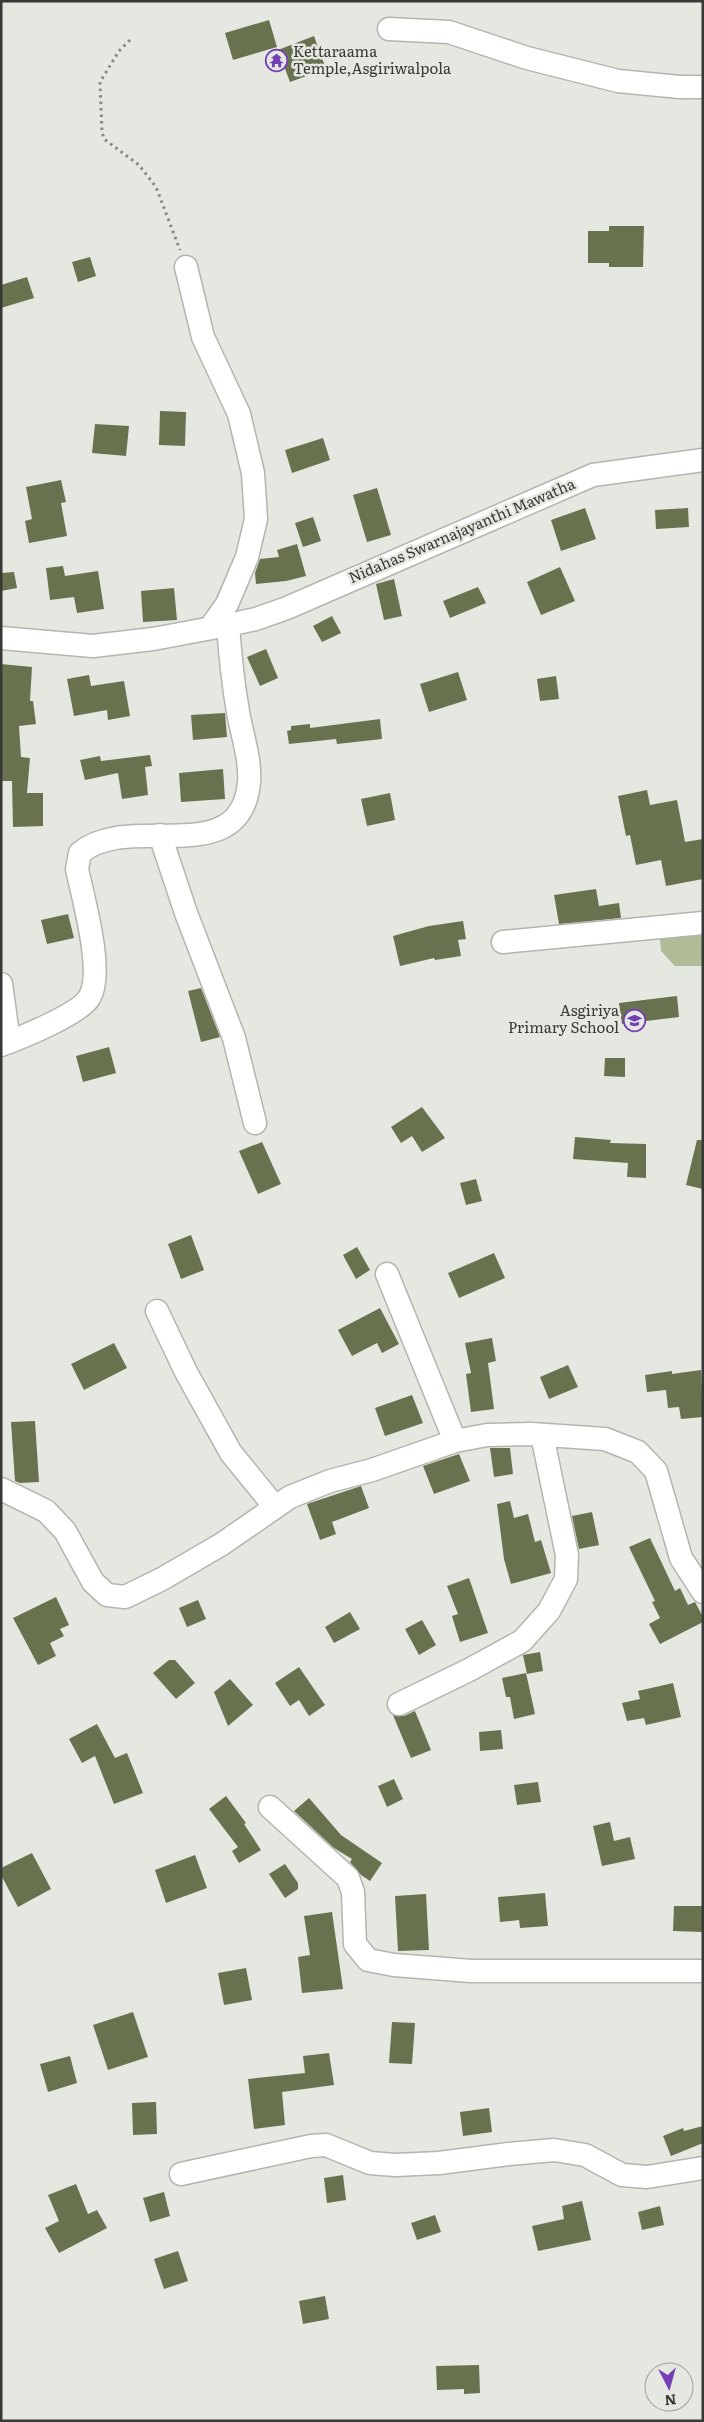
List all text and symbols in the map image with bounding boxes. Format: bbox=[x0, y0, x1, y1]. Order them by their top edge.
place label: Kettaraama Temple,Asgiriwalpola bbox=[293, 39, 452, 79]
temple icon: Kettaraama Temple,Asgiriwalpola bbox=[265, 49, 289, 73]
street label: Nidahas Swarnajayanthi Mawatha bbox=[344, 471, 579, 588]
place label: Asgiriya Primary School bbox=[508, 998, 620, 1038]
school or university icon: Asgiriya Primary School bbox=[623, 1008, 647, 1032]
north arrow bbox=[644, 2362, 694, 2412]
text: N bbox=[663, 2390, 677, 2412]

